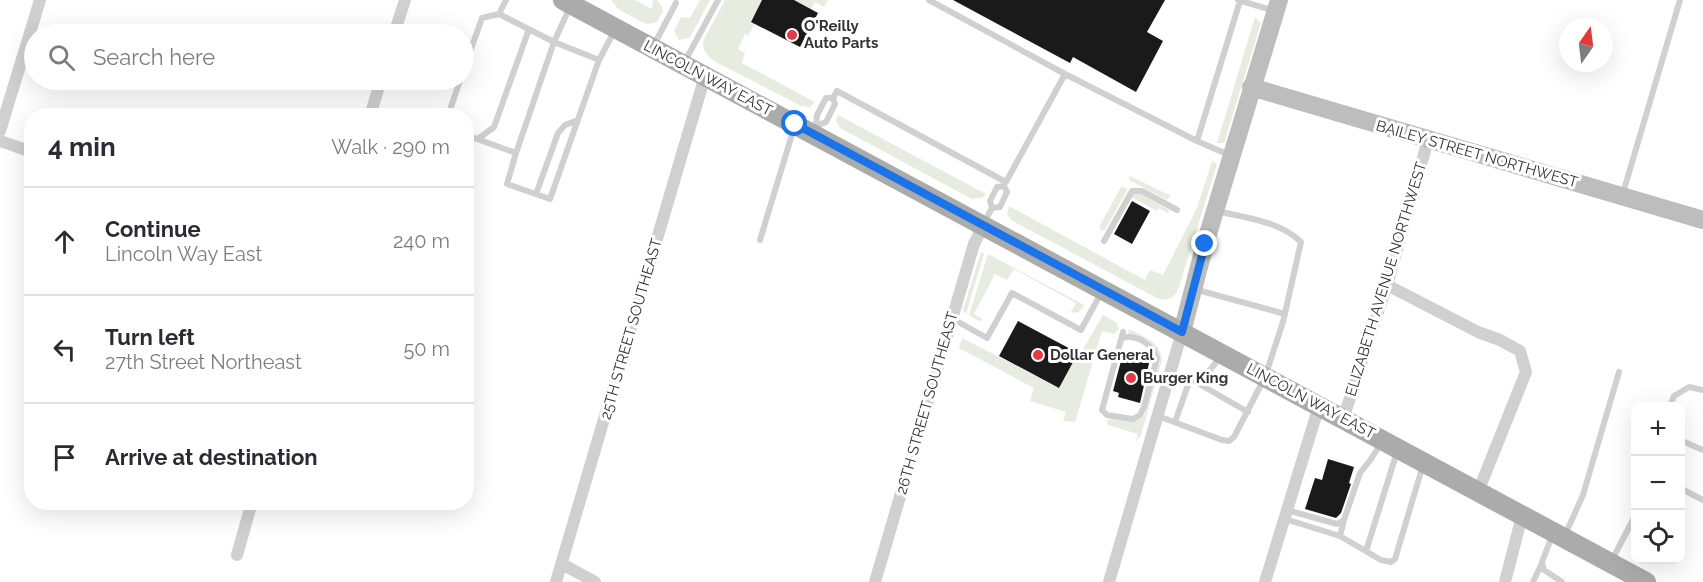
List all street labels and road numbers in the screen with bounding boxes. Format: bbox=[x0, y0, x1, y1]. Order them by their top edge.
street label: LINCOLN WAY EAST bbox=[641, 36, 775, 120]
street label: BAILEY STREET NORTHWEST bbox=[1374, 117, 1580, 191]
street label: ELIZABETH AVENUE NORTHWEST bbox=[1342, 160, 1430, 398]
street label: 25TH STREET SOUTHEAST bbox=[596, 236, 666, 422]
street label: 26TH STREET SOUTHEAST bbox=[892, 310, 962, 496]
street label: LINCOLN WAY EAST bbox=[1244, 359, 1378, 443]

